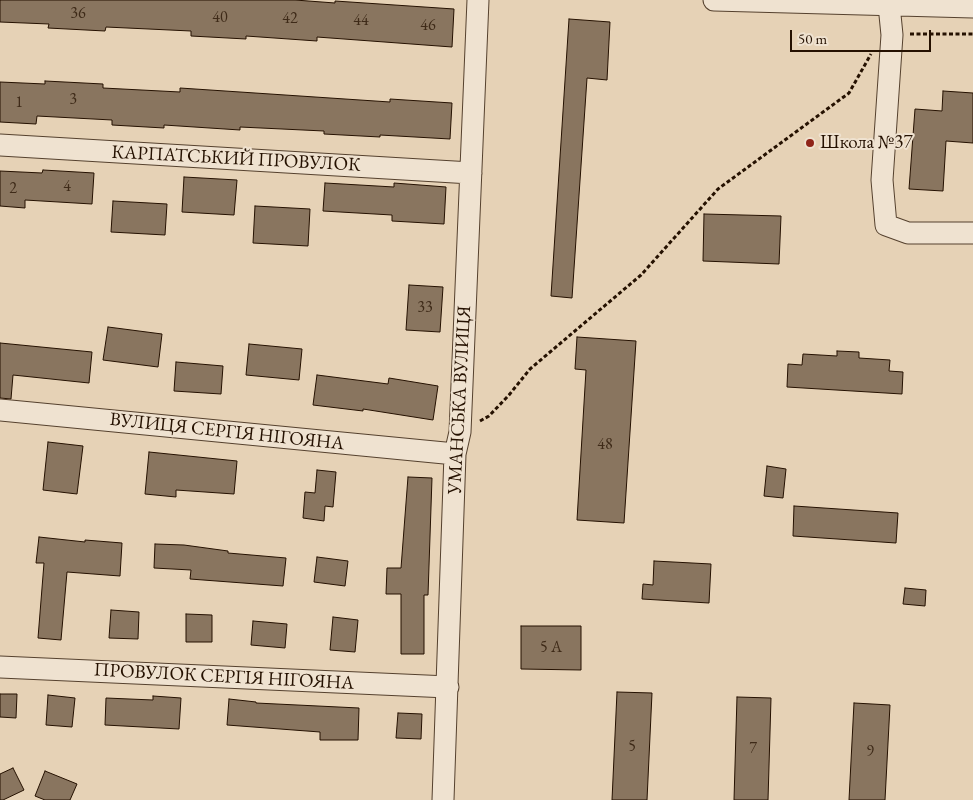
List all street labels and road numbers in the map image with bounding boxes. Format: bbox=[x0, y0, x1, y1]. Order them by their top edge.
street label: КАРПАТСЬКИЙ ПРОВУЛОК bbox=[111, 141, 361, 177]
street label: УМАНСЬКА ВУЛИЦЯ bbox=[444, 305, 476, 495]
street label: ВУЛИЦЯ СЕРГІЯ НІГОЯНА bbox=[109, 408, 345, 456]
street label: ПРОВУЛОК СЕРГІЯ НІГОЯНА bbox=[93, 659, 355, 695]

